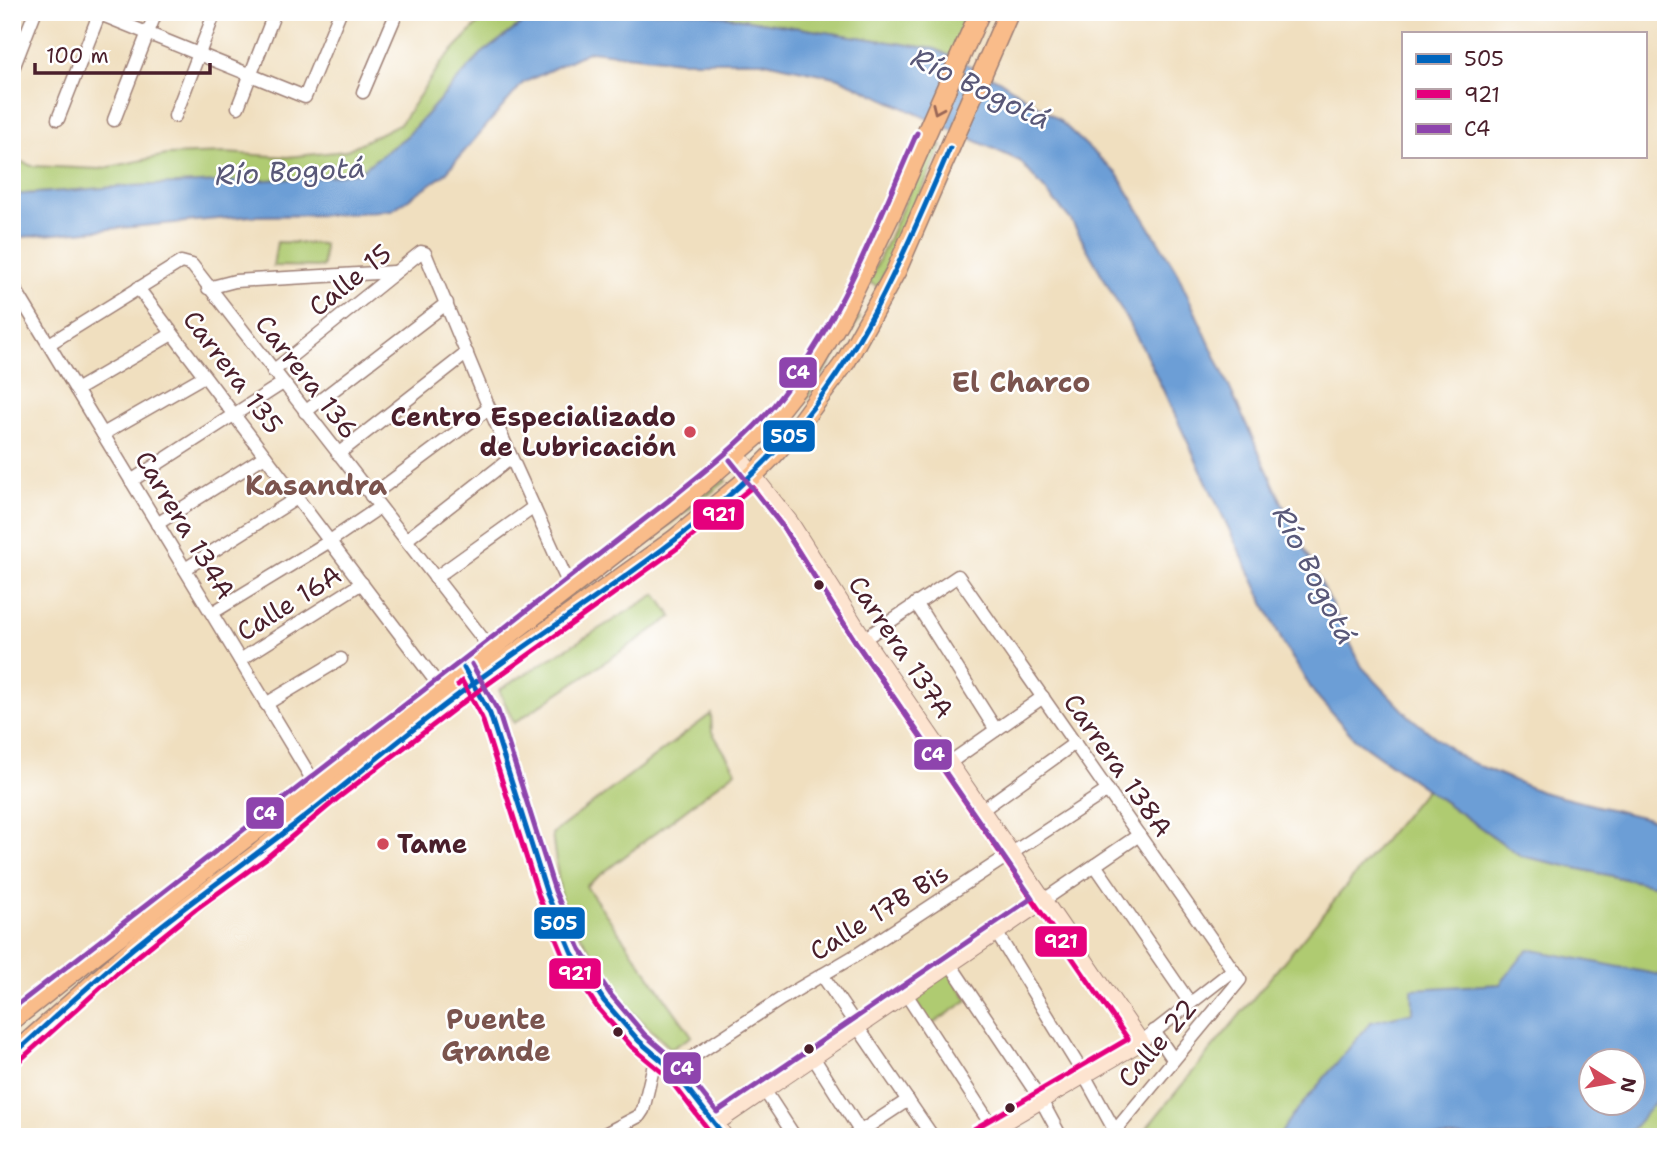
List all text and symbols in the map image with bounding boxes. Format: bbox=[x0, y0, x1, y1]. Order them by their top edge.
scale bar bbox=[35, 32, 210, 76]
legend bbox=[1402, 32, 1646, 158]
water label: Río Bogotá bbox=[905, 38, 1057, 138]
text: 100 m bbox=[46, 42, 109, 70]
text: 505 bbox=[1464, 45, 1504, 73]
text: 921 bbox=[1464, 81, 1500, 109]
one-way arrow bbox=[931, 102, 945, 115]
text: C4 bbox=[1464, 115, 1490, 143]
water label: Río Bogotá bbox=[214, 148, 366, 194]
street label: Calle 15 bbox=[301, 235, 398, 324]
street label: Carrera 135 bbox=[175, 303, 291, 441]
street label: Carrera 136 bbox=[248, 307, 367, 446]
line badge: C4 bbox=[778, 356, 818, 389]
text: C4 bbox=[786, 360, 811, 385]
district label: El Charco bbox=[952, 363, 1090, 401]
place label: Centro Especializado de Lubricación bbox=[391, 399, 676, 464]
line badge: 505 bbox=[762, 419, 816, 453]
marker: Centro Especializado de Lubricación bbox=[682, 424, 698, 440]
text: 505 bbox=[771, 424, 808, 449]
street label: Carrera 134A bbox=[127, 444, 244, 606]
district label: Kasandra bbox=[245, 466, 387, 504]
line badge: 921 bbox=[692, 498, 745, 531]
water label: Río Bogotá bbox=[1264, 499, 1366, 651]
text: 921 bbox=[702, 502, 736, 527]
street label: Calle 16A bbox=[230, 557, 348, 648]
street label: Carrera 137A bbox=[841, 568, 962, 725]
unlabelled marker bbox=[812, 578, 826, 592]
street label: Carrera 138A bbox=[1056, 686, 1181, 843]
line badge: C4 bbox=[913, 738, 953, 771]
text: C4 bbox=[921, 742, 946, 767]
line badge: C4 bbox=[245, 796, 285, 830]
text: C4 bbox=[253, 801, 278, 826]
place label: Tame bbox=[397, 826, 467, 861]
marker: Tame bbox=[375, 836, 391, 852]
street label: Calle 17B Bis bbox=[803, 855, 955, 968]
line badge: 505 bbox=[533, 906, 586, 940]
text: 505 bbox=[541, 911, 578, 936]
line badge: 921 bbox=[1034, 925, 1088, 958]
text: 921 bbox=[1044, 929, 1078, 954]
line badge: 921 bbox=[548, 957, 602, 990]
text: 921 bbox=[558, 961, 592, 986]
street label: Calle 22 bbox=[1109, 991, 1204, 1094]
district label: Puente Grande bbox=[441, 1000, 551, 1070]
unlabelled marker bbox=[611, 1025, 625, 1039]
unlabelled marker bbox=[802, 1042, 816, 1056]
north arrow bbox=[1576, 1048, 1646, 1118]
line badge: C4 bbox=[662, 1051, 702, 1085]
text: C4 bbox=[670, 1056, 695, 1081]
text: N bbox=[1614, 1075, 1642, 1095]
unlabelled marker bbox=[1003, 1101, 1017, 1115]

